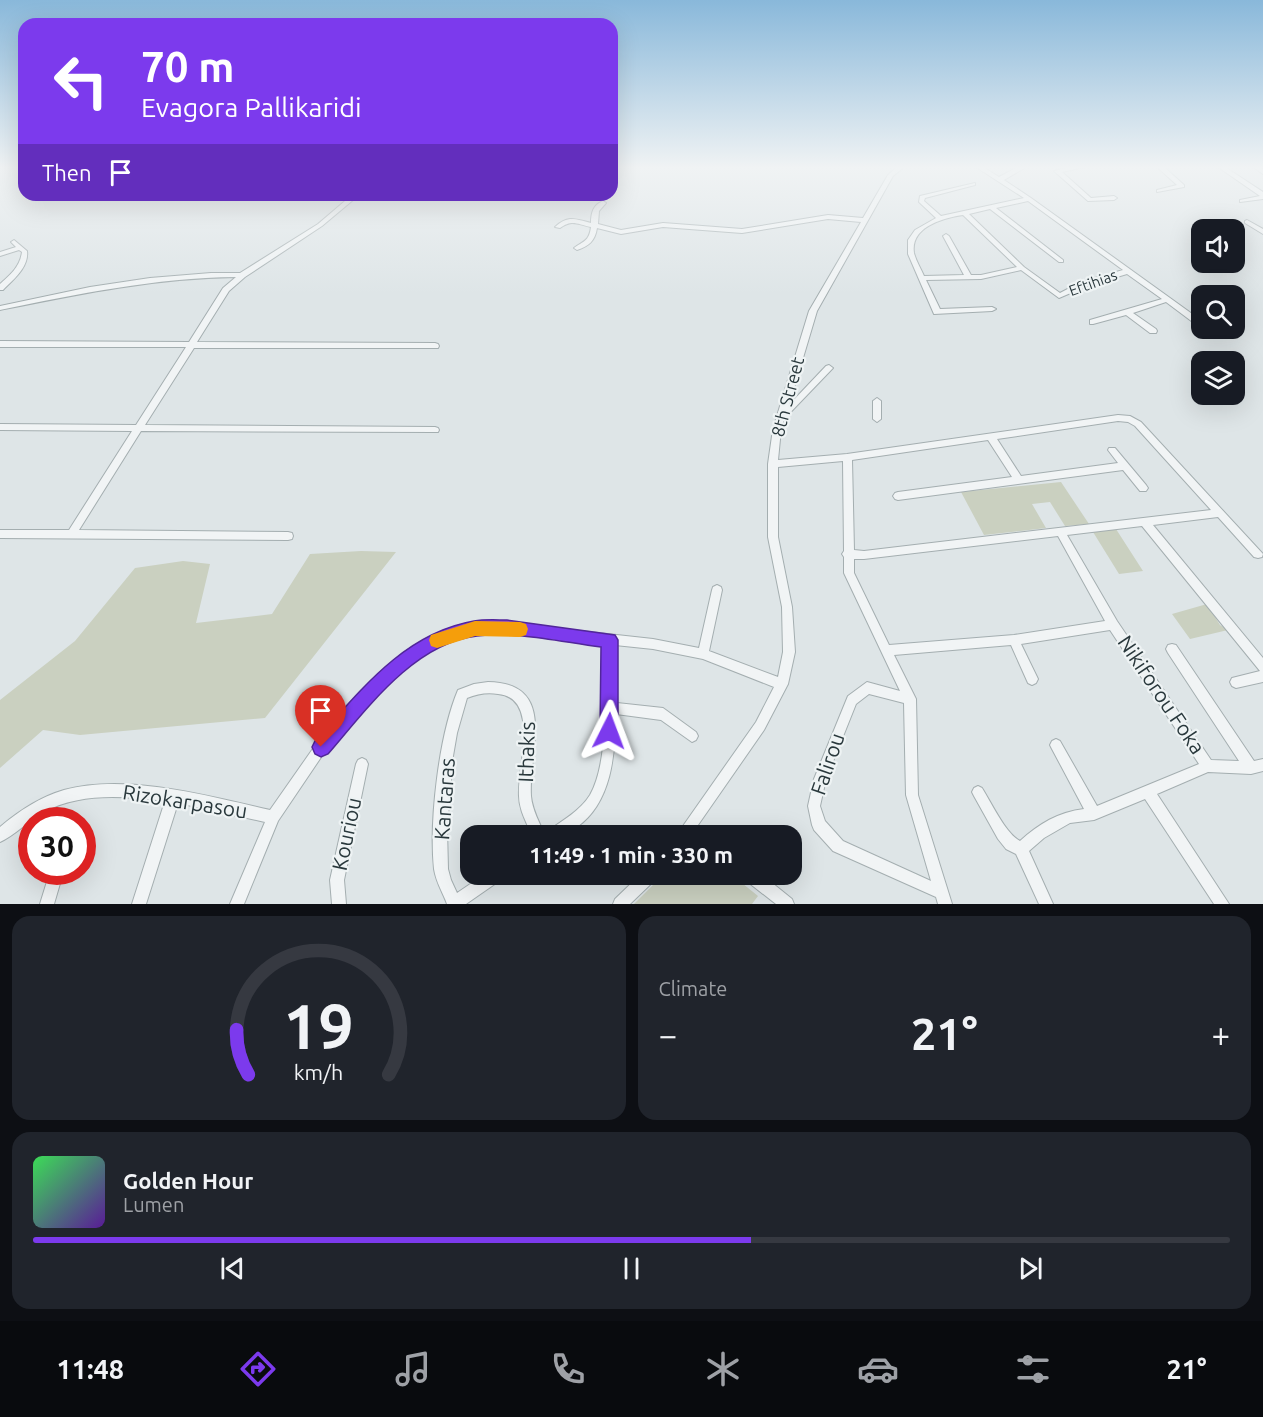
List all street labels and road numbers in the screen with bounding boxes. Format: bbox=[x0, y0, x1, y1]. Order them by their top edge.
street label: Eftihias bbox=[1066, 266, 1119, 299]
street label: 8th Street bbox=[767, 355, 807, 439]
street label: Nikiforou Foka bbox=[1113, 631, 1210, 758]
street label: Ithakis bbox=[513, 721, 539, 783]
street label: Falirou bbox=[805, 730, 849, 798]
street label: Kantaras bbox=[429, 757, 459, 841]
street label: Rizokarpasou bbox=[121, 779, 249, 823]
street label: Kouriou bbox=[327, 795, 365, 873]

